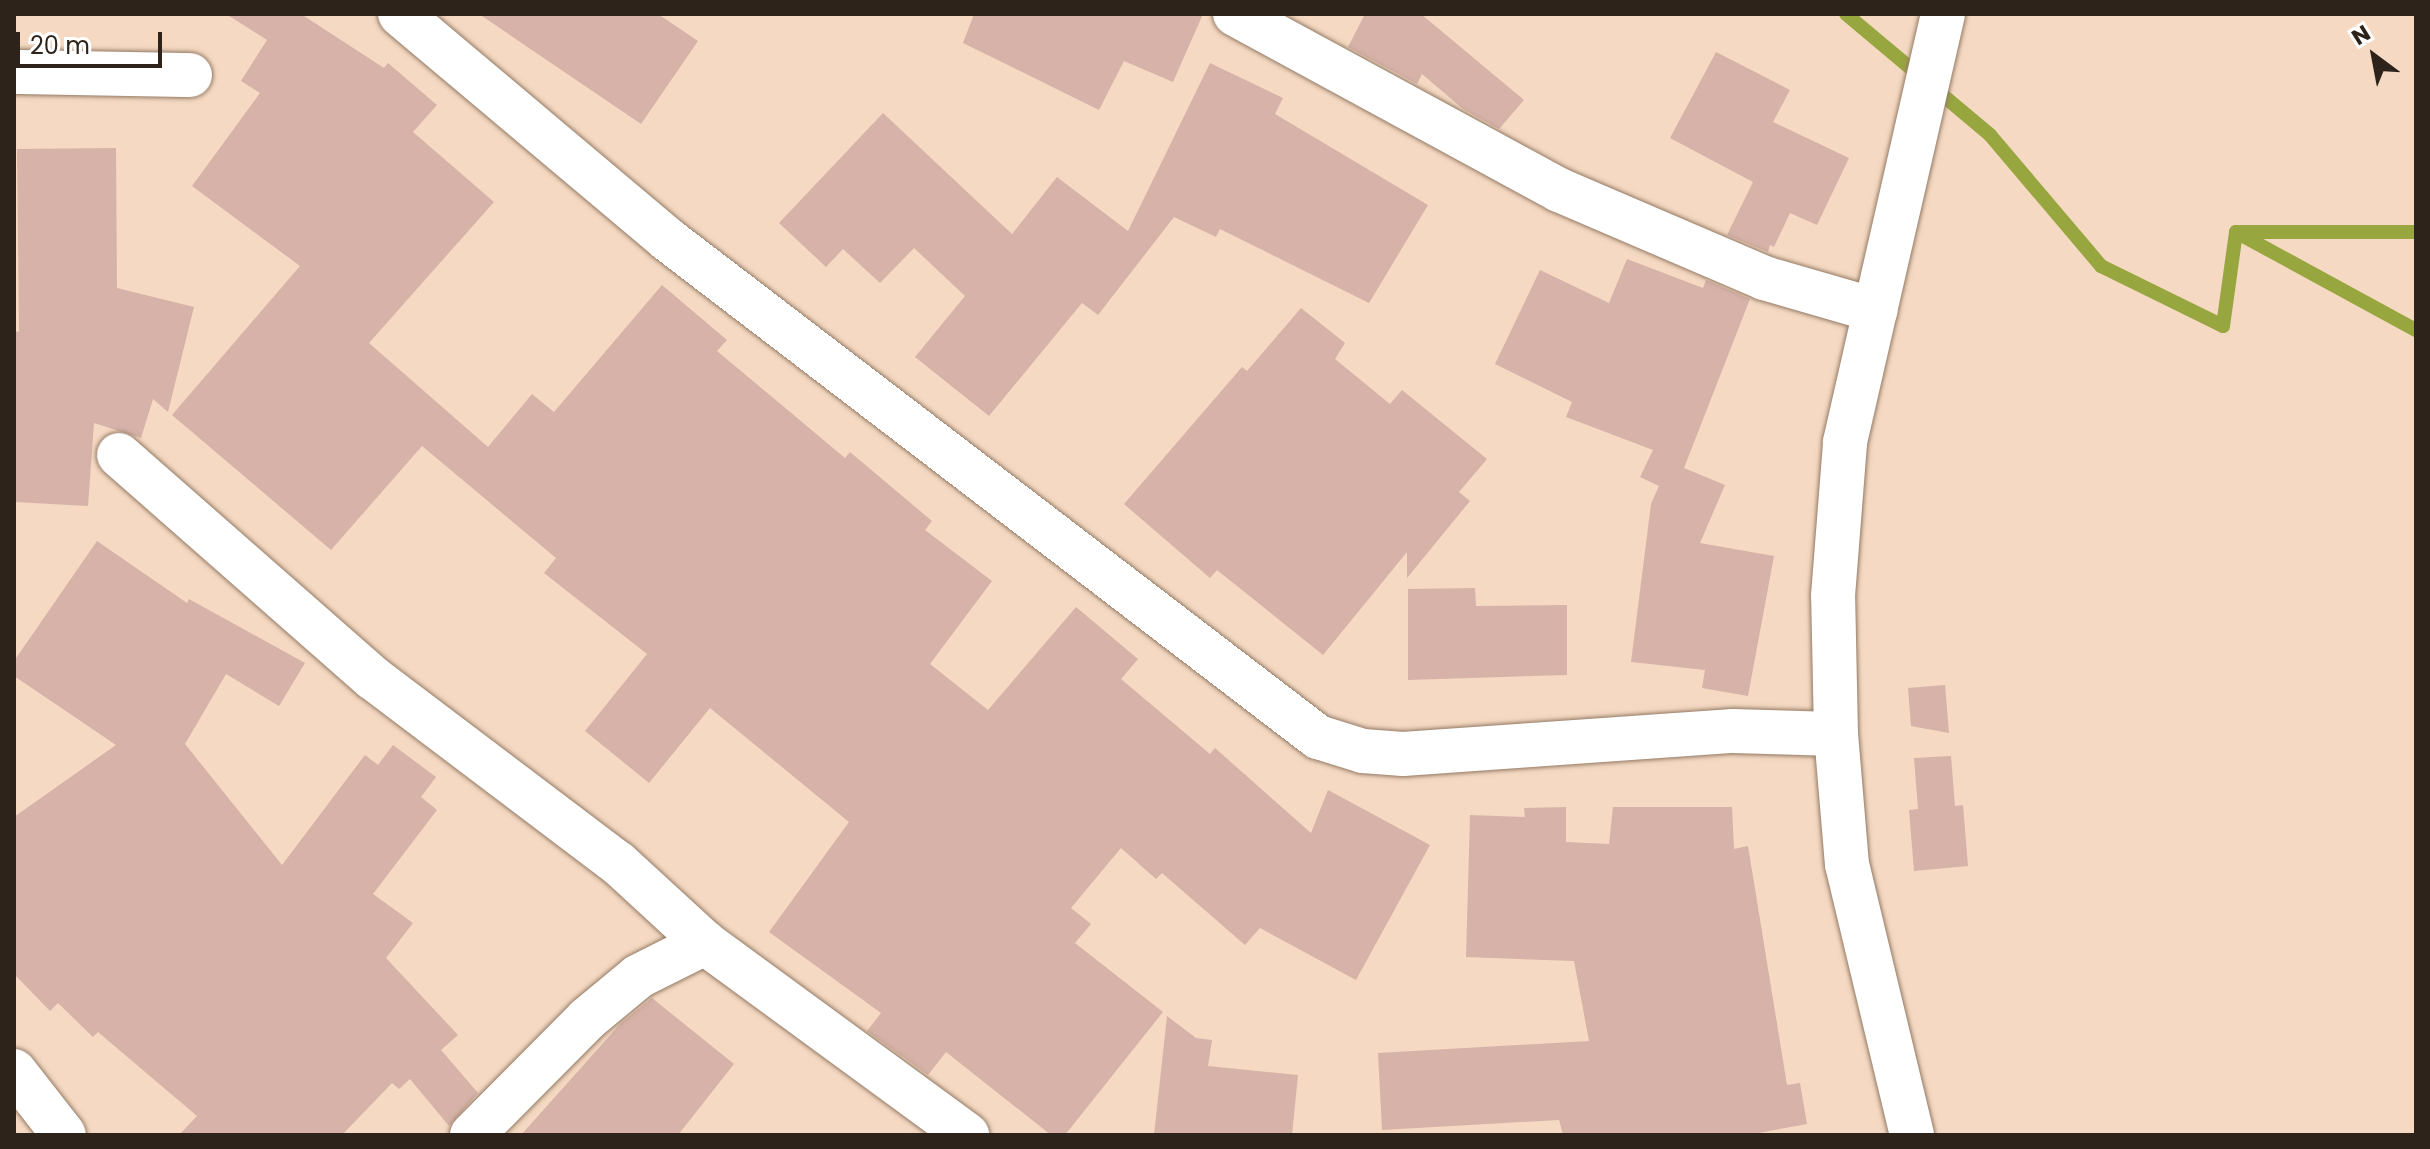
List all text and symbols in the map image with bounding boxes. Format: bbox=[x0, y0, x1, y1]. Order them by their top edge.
scale bar bbox=[20, 16, 166, 66]
north arrow bbox=[2334, 16, 2414, 96]
text: N bbox=[2346, 18, 2376, 53]
text: 20 m bbox=[30, 29, 90, 62]

